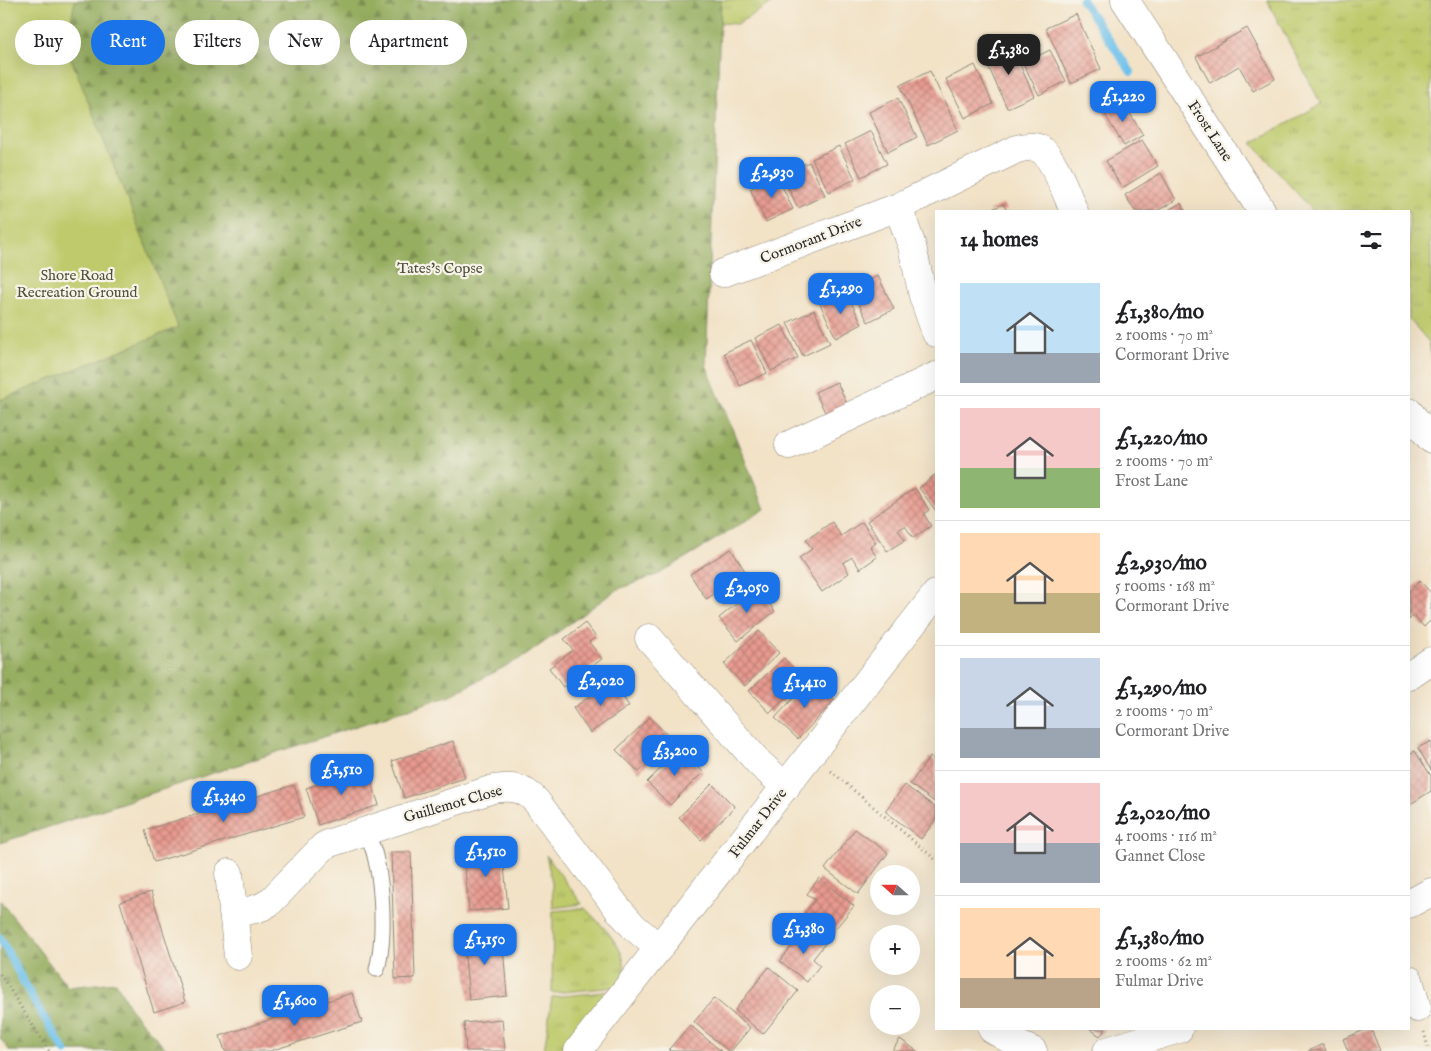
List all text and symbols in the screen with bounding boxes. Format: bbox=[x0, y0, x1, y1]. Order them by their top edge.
chip: Buy bbox=[15, 20, 81, 65]
chip: Rent bbox=[91, 20, 165, 65]
chip: Filters bbox=[175, 20, 259, 65]
chip: New bbox=[269, 20, 340, 65]
chip: Apartment bbox=[350, 20, 467, 65]
pin: £1,380 bbox=[968, 34, 1050, 76]
text: £1,380 bbox=[988, 40, 1030, 60]
pin: £1,220 bbox=[1082, 80, 1164, 123]
text: £1,220 bbox=[1101, 87, 1145, 107]
street label: Frost Lane bbox=[1183, 97, 1237, 165]
pin: £2,930 bbox=[731, 156, 813, 199]
text: £2,930 bbox=[750, 163, 794, 183]
street label: Cormorant Drive bbox=[758, 212, 865, 268]
icon: filters bbox=[1357, 226, 1385, 254]
text: 14 homes bbox=[960, 227, 1038, 254]
park label: Tates's Copse bbox=[397, 259, 483, 278]
park label: Shore Road Recreation Ground bbox=[16, 266, 139, 302]
pin: £1,290 bbox=[800, 272, 882, 315]
text: £1,290 bbox=[819, 279, 863, 299]
text: £1,380/mo bbox=[1115, 299, 1204, 326]
icon: home bbox=[1000, 303, 1060, 363]
text: 2 rooms · 70 m² bbox=[1115, 326, 1213, 346]
text: Cormorant Drive bbox=[1115, 346, 1229, 366]
text: £1,220/mo bbox=[1115, 425, 1208, 452]
icon: home bbox=[1000, 428, 1060, 488]
text: 2 rooms · 70 m² bbox=[1115, 452, 1213, 472]
text: Frost Lane bbox=[1115, 472, 1188, 492]
text: £2,930/mo bbox=[1115, 550, 1207, 577]
icon: home bbox=[1000, 553, 1060, 613]
pin: £2,050 bbox=[706, 572, 788, 614]
text: 5 rooms · 168 m² bbox=[1115, 577, 1215, 597]
text: £2,050 bbox=[725, 578, 769, 598]
text: Cormorant Drive bbox=[1115, 597, 1229, 617]
pin: £2,020 bbox=[560, 664, 642, 707]
pin: £1,410 bbox=[764, 666, 846, 709]
text: £2,020 bbox=[578, 671, 624, 691]
text: £1,410 bbox=[783, 673, 827, 693]
text: £1,290/mo bbox=[1115, 675, 1207, 702]
icon: home bbox=[1000, 678, 1060, 738]
text: 2 rooms · 70 m² bbox=[1115, 702, 1213, 722]
text: Cormorant Drive bbox=[1115, 722, 1229, 742]
pin: £3,200 bbox=[634, 734, 716, 777]
text: £3,200 bbox=[653, 741, 697, 761]
pin: £1,510 bbox=[301, 754, 383, 796]
text: £1,510 bbox=[322, 760, 362, 780]
pin: £1,340 bbox=[183, 780, 265, 823]
street label: Guillemot Close bbox=[401, 781, 505, 827]
street label: Fulmar Drive bbox=[725, 784, 791, 862]
text: £1,340 bbox=[203, 787, 245, 807]
text: £2,020/mo bbox=[1115, 800, 1210, 827]
icon: home bbox=[1000, 803, 1060, 863]
text: 4 rooms · 116 m² bbox=[1115, 827, 1217, 847]
pin: £1,510 bbox=[445, 836, 527, 878]
text: £1,510 bbox=[466, 842, 506, 862]
text: Gannet Close bbox=[1115, 847, 1205, 867]
north arrow bbox=[870, 865, 920, 915]
map controls bbox=[870, 865, 920, 1035]
pin: £1,380 bbox=[763, 912, 845, 955]
text: £1,380 bbox=[783, 919, 825, 939]
pin: £1,150 bbox=[444, 924, 526, 966]
button: + bbox=[870, 925, 920, 975]
text: £1,380/mo bbox=[1115, 925, 1204, 952]
icon: home bbox=[1000, 928, 1060, 988]
text: £1,150 bbox=[465, 930, 505, 950]
text: 2 rooms · 62 m² bbox=[1115, 952, 1212, 972]
text: Fulmar Drive bbox=[1115, 972, 1204, 992]
pin: £1,600 bbox=[254, 984, 336, 1027]
button: − bbox=[870, 985, 920, 1035]
text: £1,600 bbox=[273, 991, 317, 1011]

